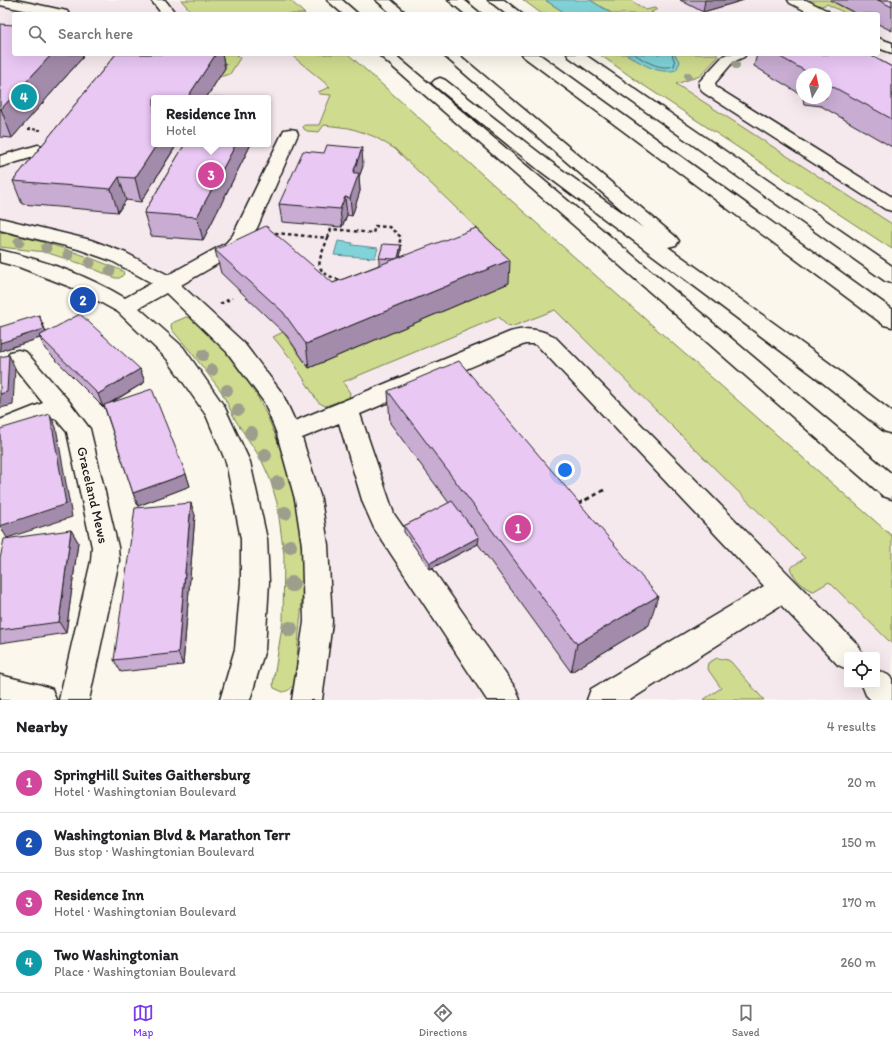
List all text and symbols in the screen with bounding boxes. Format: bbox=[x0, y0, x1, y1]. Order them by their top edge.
search box bbox=[12, 12, 880, 56]
icon: search bbox=[26, 23, 48, 45]
text: Search here bbox=[58, 25, 133, 43]
north arrow bbox=[796, 68, 832, 104]
pin: 4 bbox=[11, 82, 37, 112]
popup bbox=[151, 95, 271, 147]
text: Residence Inn bbox=[166, 105, 256, 123]
text: Hotel bbox=[166, 123, 196, 138]
pin: 3 bbox=[198, 160, 224, 190]
pin: 2 bbox=[70, 285, 96, 315]
street label: Graceland Mews bbox=[73, 445, 112, 545]
your location bbox=[555, 460, 575, 480]
pin: 1 bbox=[505, 513, 531, 543]
map controls bbox=[844, 652, 880, 688]
button: locate bbox=[844, 652, 880, 688]
text: Nearby bbox=[16, 716, 68, 736]
text: 4 results bbox=[827, 719, 876, 734]
text: SpringHill Suites Gaithersburg bbox=[54, 766, 250, 784]
text: 1 bbox=[26, 775, 32, 790]
text: 20 m bbox=[847, 775, 876, 790]
text: Hotel · Washingtonian Boulevard bbox=[54, 784, 236, 799]
text: Washingtonian Blvd & Marathon Terr bbox=[54, 826, 290, 844]
text: 2 bbox=[26, 835, 32, 850]
text: 150 m bbox=[841, 835, 876, 850]
text: Bus stop · Washingtonian Boulevard bbox=[54, 844, 254, 859]
text: Residence Inn bbox=[54, 886, 144, 904]
text: 3 bbox=[25, 895, 33, 910]
text: 170 m bbox=[842, 895, 876, 910]
text: Hotel · Washingtonian Boulevard bbox=[54, 904, 236, 919]
text: Two Washingtonian bbox=[54, 946, 178, 964]
text: 4 bbox=[25, 955, 33, 970]
text: 260 m bbox=[840, 955, 876, 970]
text: Place · Washingtonian Boulevard bbox=[54, 964, 236, 979]
tab: Map bbox=[132, 1002, 154, 1039]
tab: Directions bbox=[419, 1002, 467, 1039]
tab: Saved bbox=[732, 1002, 760, 1039]

